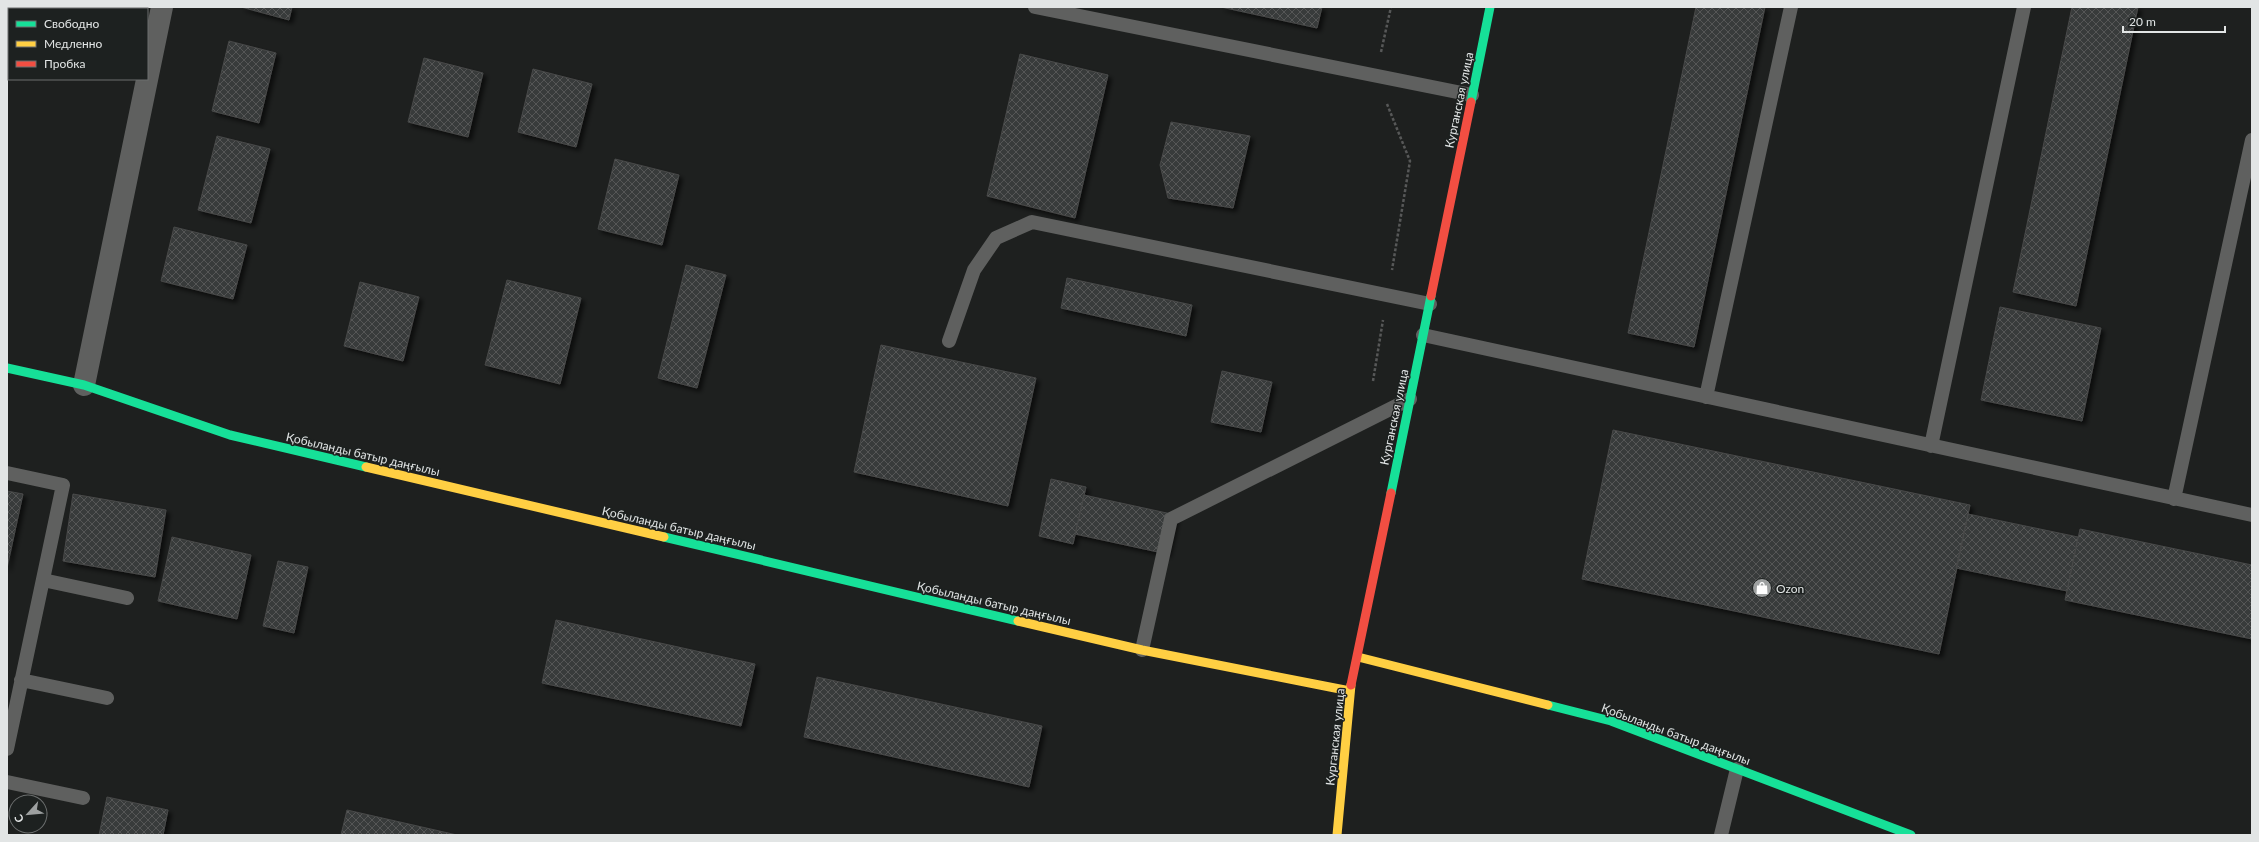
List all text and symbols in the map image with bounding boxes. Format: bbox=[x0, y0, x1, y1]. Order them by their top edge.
legend bbox=[8, 8, 148, 80]
scale bar bbox=[2123, 8, 2225, 34]
text: 20 m bbox=[2129, 14, 2156, 29]
text: Свободно bbox=[44, 16, 100, 31]
text: Медленно bbox=[44, 36, 103, 51]
street label: Курганская улица bbox=[1442, 51, 1476, 149]
text: Пробка bbox=[44, 56, 85, 71]
street label: Курганская улица bbox=[1377, 368, 1411, 466]
street label: Қобыланды батыр даңғылы bbox=[285, 429, 441, 479]
street label: Қобыланды батыр даңғылы bbox=[601, 503, 757, 553]
shop icon: Ozon bbox=[1751, 577, 1773, 599]
street label: Қобыланды батыр даңғылы bbox=[916, 578, 1072, 628]
place label: Ozon bbox=[1776, 581, 1804, 596]
street label: Курганская улица bbox=[1322, 688, 1348, 786]
street label: Қобыланды батыр даңғылы bbox=[1600, 700, 1752, 768]
north arrow bbox=[8, 794, 48, 834]
text: С bbox=[11, 812, 26, 825]

